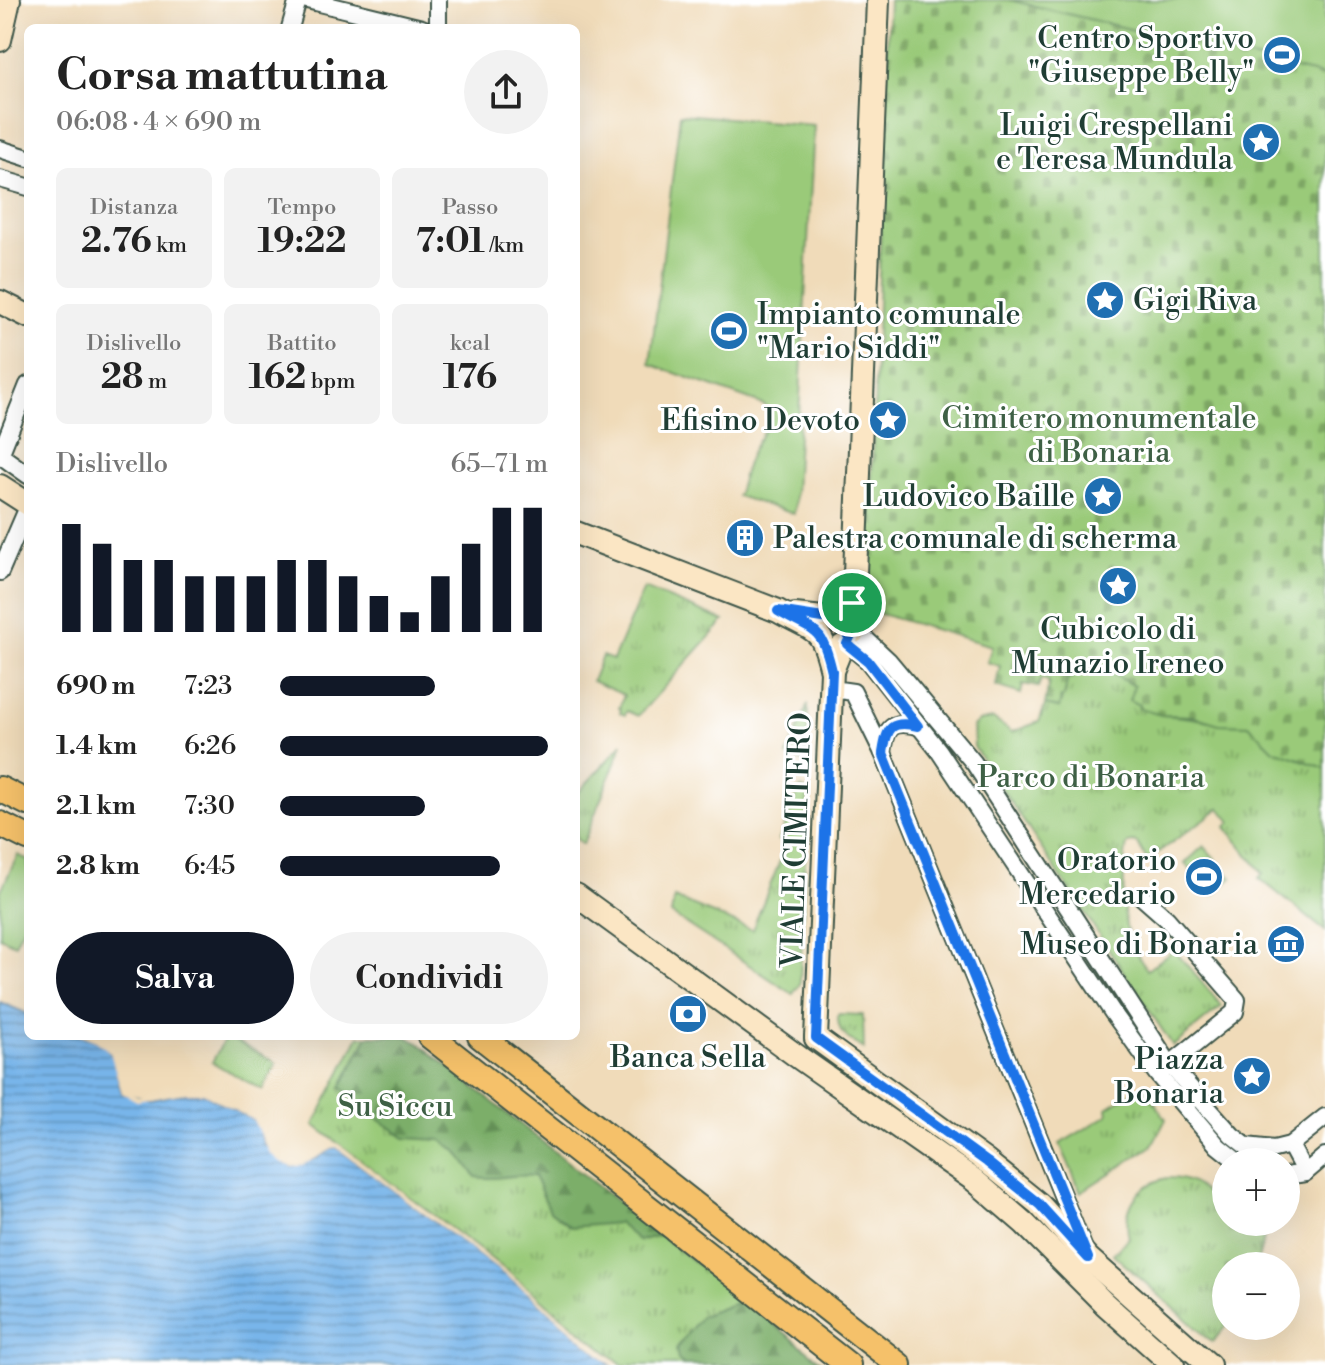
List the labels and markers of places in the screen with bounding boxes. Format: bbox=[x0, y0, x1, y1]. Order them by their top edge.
place label: Centro Sportivo "Giuseppe Belly" bbox=[1028, 20, 1254, 92]
sports icon: Centro Sportivo "Giuseppe Belly" bbox=[1261, 34, 1303, 76]
place label: Luigi Crespellani e Teresa Mundula bbox=[996, 107, 1234, 179]
place icon: Luigi Crespellani e Teresa Mundula bbox=[1240, 121, 1282, 163]
place icon: Gigi Riva bbox=[1084, 279, 1126, 321]
place label: Gigi Riva bbox=[1133, 282, 1258, 320]
place label: Impianto comunale "Mario Siddi" bbox=[757, 296, 1021, 368]
sports icon: Impianto comunale "Mario Siddi" bbox=[708, 310, 750, 352]
place icon: Efisino Devoto bbox=[867, 399, 909, 441]
place label: Efisino Devoto bbox=[661, 402, 860, 440]
place icon: Ludovico Baille bbox=[1082, 475, 1124, 517]
place label: Ludovico Baille bbox=[863, 478, 1075, 516]
building icon: Palestra comunale di scherma bbox=[724, 517, 766, 559]
place label: Palestra comunale di scherma bbox=[773, 520, 1178, 558]
place icon: Cubicolo di Munazio Ireneo bbox=[1097, 565, 1139, 607]
pin bbox=[818, 569, 886, 637]
place label: Cubicolo di Munazio Ireneo bbox=[1011, 611, 1225, 683]
place label: Oratorio Mercedario bbox=[1019, 842, 1176, 914]
sports icon: Oratorio Mercedario bbox=[1183, 856, 1225, 898]
museum icon: Museo di Bonaria bbox=[1265, 923, 1307, 965]
place label: Museo di Bonaria bbox=[1020, 926, 1259, 964]
bank icon: Banca Sella bbox=[667, 993, 709, 1035]
place label: Banca Sella bbox=[609, 1039, 767, 1077]
place label: Piazza Bonaria bbox=[1113, 1041, 1225, 1113]
place icon: Piazza Bonaria bbox=[1231, 1055, 1273, 1097]

